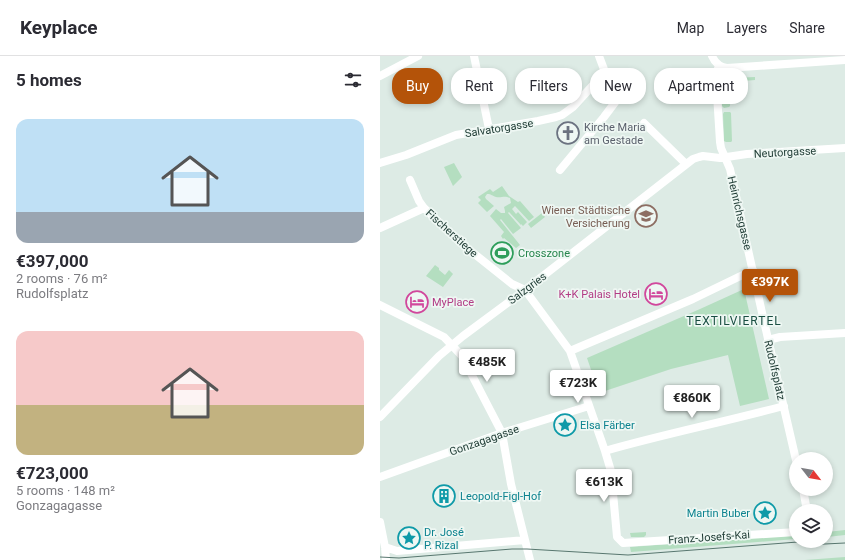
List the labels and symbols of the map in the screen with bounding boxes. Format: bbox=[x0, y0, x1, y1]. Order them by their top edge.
street label: Salvatorgasse bbox=[464, 117, 534, 140]
church icon: Kirche Maria am Gestade bbox=[555, 120, 581, 146]
place label: Kirche Maria am Gestade bbox=[584, 121, 646, 147]
street label: Neutorgasse bbox=[753, 144, 817, 161]
street label: Heinrichsgasse bbox=[725, 175, 754, 252]
school or university icon: Wiener Städtische Versicherung bbox=[633, 203, 659, 229]
place label: Wiener Städtische Versicherung bbox=[541, 204, 630, 230]
street label: Fischerstiege bbox=[423, 207, 481, 260]
sports icon: Crosszone bbox=[489, 240, 515, 266]
place label: Crosszone bbox=[518, 247, 570, 260]
pin: €397K bbox=[742, 269, 798, 303]
street label: Salzgries bbox=[506, 270, 549, 307]
hotel icon: K+K Palais Hotel bbox=[643, 281, 669, 307]
place label: K+K Palais Hotel bbox=[558, 288, 640, 301]
hotel icon: MyPlace bbox=[404, 289, 430, 315]
place label: MyPlace bbox=[432, 296, 474, 309]
district label: TEXTILVIERTEL bbox=[686, 314, 782, 328]
street label: Rudolfsplatz bbox=[761, 339, 788, 402]
pin: €485K bbox=[459, 349, 515, 383]
pin: €723K bbox=[550, 370, 606, 404]
pin: €860K bbox=[664, 385, 720, 419]
place icon: Elsa Färber bbox=[552, 412, 578, 438]
place label: Elsa Färber bbox=[580, 419, 635, 432]
street label: Gonzagagasse bbox=[448, 422, 521, 458]
north arrow bbox=[789, 452, 833, 496]
pin: €613K bbox=[576, 469, 632, 503]
building icon: Leopold-Figl-Hof bbox=[431, 483, 457, 509]
place label: Leopold-Figl-Hof bbox=[460, 490, 541, 503]
place icon: Martin Buber bbox=[752, 500, 778, 526]
place label: Martin Buber bbox=[687, 507, 750, 520]
place icon: Dr. José P. Rizal bbox=[396, 525, 422, 551]
place label: Dr. José P. Rizal bbox=[424, 526, 464, 552]
street label: Franz-Josefs-Kai bbox=[668, 528, 750, 547]

